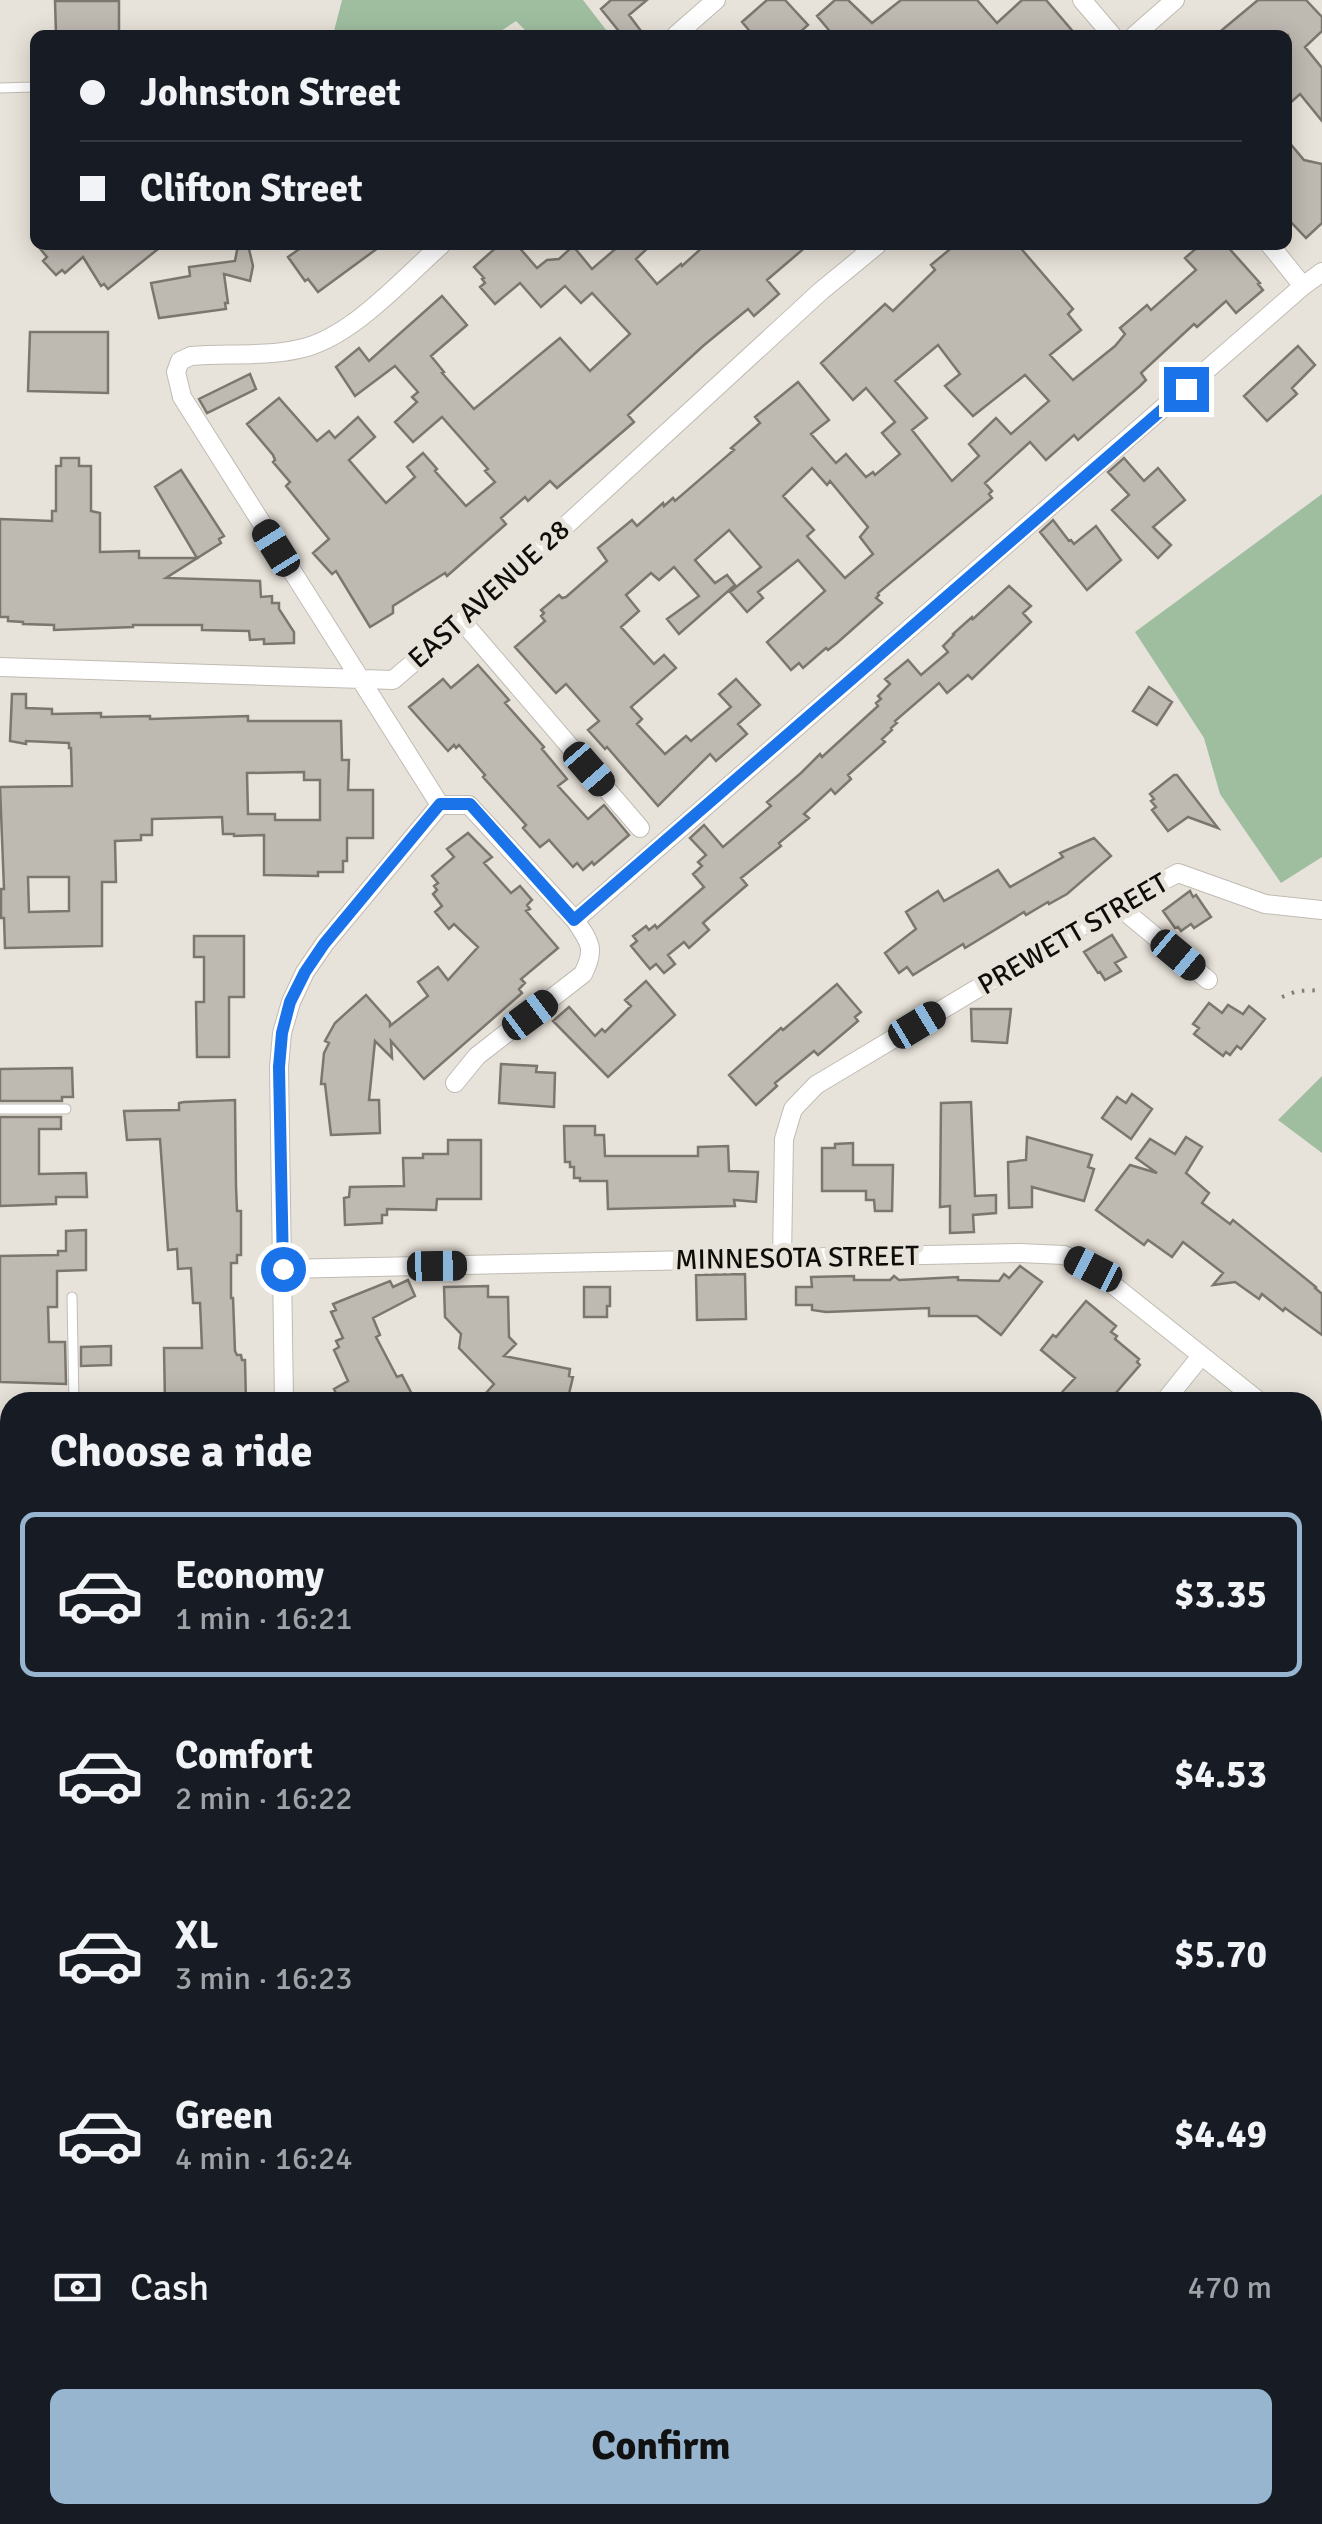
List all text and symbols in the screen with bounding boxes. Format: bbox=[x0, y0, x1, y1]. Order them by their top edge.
text: Johnston Street bbox=[140, 69, 401, 116]
text: Clifton Street bbox=[140, 165, 362, 212]
route end bbox=[1164, 367, 1209, 412]
street label: EAST AVENUE 28 bbox=[401, 513, 577, 675]
car bbox=[247, 515, 305, 581]
car bbox=[558, 737, 620, 801]
street label: PREWETT STREET bbox=[972, 866, 1174, 1002]
car bbox=[1145, 924, 1211, 986]
car bbox=[497, 985, 563, 1045]
car bbox=[884, 997, 950, 1053]
street label: MINNESOTA STREET bbox=[675, 1239, 920, 1277]
car bbox=[1059, 1242, 1127, 1296]
route start bbox=[261, 1247, 306, 1292]
car bbox=[407, 1250, 467, 1282]
text: Choose a ride bbox=[50, 1424, 313, 1479]
icon: car bbox=[55, 1550, 145, 1640]
text: Economy bbox=[175, 1552, 324, 1599]
text: $3.35 bbox=[1174, 1571, 1267, 1618]
text: 1 min · 16:21 bbox=[175, 1599, 353, 1638]
icon: car bbox=[55, 1730, 145, 1820]
text: Comfort bbox=[175, 1732, 313, 1779]
text: $4.53 bbox=[1174, 1751, 1267, 1798]
text: 2 min · 16:22 bbox=[175, 1779, 353, 1818]
icon: car bbox=[55, 1910, 145, 2000]
text: XL bbox=[175, 1912, 218, 1959]
text: $5.70 bbox=[1174, 1931, 1267, 1978]
text: 3 min · 16:23 bbox=[175, 1959, 353, 1998]
icon: car bbox=[55, 2090, 145, 2180]
text: Green bbox=[175, 2092, 273, 2139]
text: $4.49 bbox=[1174, 2111, 1267, 2158]
text: 4 min · 16:24 bbox=[175, 2139, 353, 2178]
icon: cash bbox=[50, 2260, 105, 2315]
text: Cash bbox=[130, 2264, 209, 2311]
text: 470 m bbox=[1188, 2268, 1272, 2307]
button: Confirm bbox=[50, 2389, 1272, 2504]

